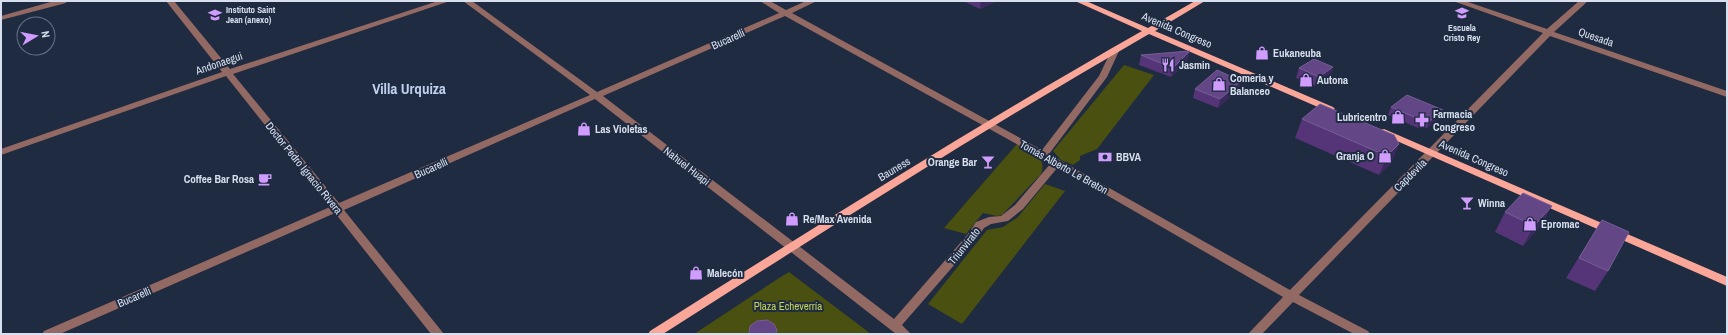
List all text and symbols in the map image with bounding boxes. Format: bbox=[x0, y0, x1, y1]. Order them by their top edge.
place label: Instituto Saint Jean (anexo) bbox=[226, 4, 276, 26]
school or university icon: Escuela Cristo Rey bbox=[1454, 5, 1470, 21]
school or university icon: Instituto Saint Jean (anexo) bbox=[207, 7, 223, 23]
street label: Avenida Congreso bbox=[1139, 9, 1214, 51]
north arrow bbox=[16, 16, 56, 56]
place label: Escuela Cristo Rey bbox=[1444, 22, 1481, 44]
street label: Quesada bbox=[1576, 24, 1616, 50]
street label: Bucarelli bbox=[709, 25, 747, 53]
text: N bbox=[38, 30, 53, 39]
shop icon: Eukaneuba bbox=[1254, 45, 1270, 61]
place label: Eukaneuba bbox=[1273, 46, 1321, 60]
street label: Andonaegui bbox=[193, 48, 244, 78]
restaurant icon: Jasmin bbox=[1160, 57, 1176, 73]
place label: Jasmin bbox=[1179, 58, 1210, 72]
place label: Comeria y Balanceo bbox=[1230, 71, 1274, 98]
shop icon: Autona bbox=[1298, 72, 1314, 88]
place label: Autona bbox=[1317, 73, 1348, 87]
shop icon: Comeria y Balanceo bbox=[1211, 76, 1227, 92]
district label: Villa Urquiza bbox=[372, 78, 446, 99]
place label: Farmacia Congreso bbox=[1433, 107, 1476, 134]
shop icon: Lubricentro bbox=[1390, 109, 1406, 125]
place label: Lubricentro bbox=[1337, 110, 1387, 124]
pharmacy icon: Farmacia Congreso bbox=[1414, 112, 1430, 128]
street label: Doctor Pedro Ignacio Rivera bbox=[263, 119, 345, 217]
shop icon: Las Violetas bbox=[576, 121, 592, 137]
place label: Las Violetas bbox=[595, 122, 648, 136]
street label: Avenida Congreso bbox=[1436, 136, 1511, 180]
street label: Tomás Alberto Le Breton bbox=[1017, 137, 1111, 197]
street label: Nahuel Huapi bbox=[661, 144, 713, 188]
shop icon: Granja O bbox=[1377, 148, 1393, 164]
bank icon: BBVA bbox=[1097, 149, 1113, 165]
place label: Granja O bbox=[1336, 149, 1374, 163]
place label: BBVA bbox=[1116, 150, 1141, 164]
street label: Bucarelli bbox=[412, 154, 450, 182]
street label: Bauness bbox=[875, 154, 913, 184]
bar icon: Orange Bar bbox=[980, 154, 996, 170]
place label: Orange Bar bbox=[928, 155, 977, 169]
street label: Capdevila bbox=[1391, 156, 1429, 194]
cafe icon: Coffee Bar Rosa bbox=[257, 171, 273, 187]
place label: Coffee Bar Rosa bbox=[184, 172, 254, 186]
bar icon: Winna bbox=[1459, 195, 1475, 211]
place label: Winna bbox=[1478, 196, 1505, 210]
shop icon: Re/Max Avenida bbox=[784, 211, 800, 227]
place label: Re/Max Avenida bbox=[803, 212, 872, 226]
shop icon: Epromac bbox=[1522, 216, 1538, 232]
place label: Epromac bbox=[1541, 217, 1580, 231]
street label: Triunvirato bbox=[945, 225, 983, 267]
shop icon: Malecón bbox=[688, 265, 704, 281]
place label: Malecón bbox=[707, 266, 743, 280]
street label: Bucarelli bbox=[115, 284, 153, 310]
park label: Plaza Echeverría bbox=[754, 299, 822, 313]

